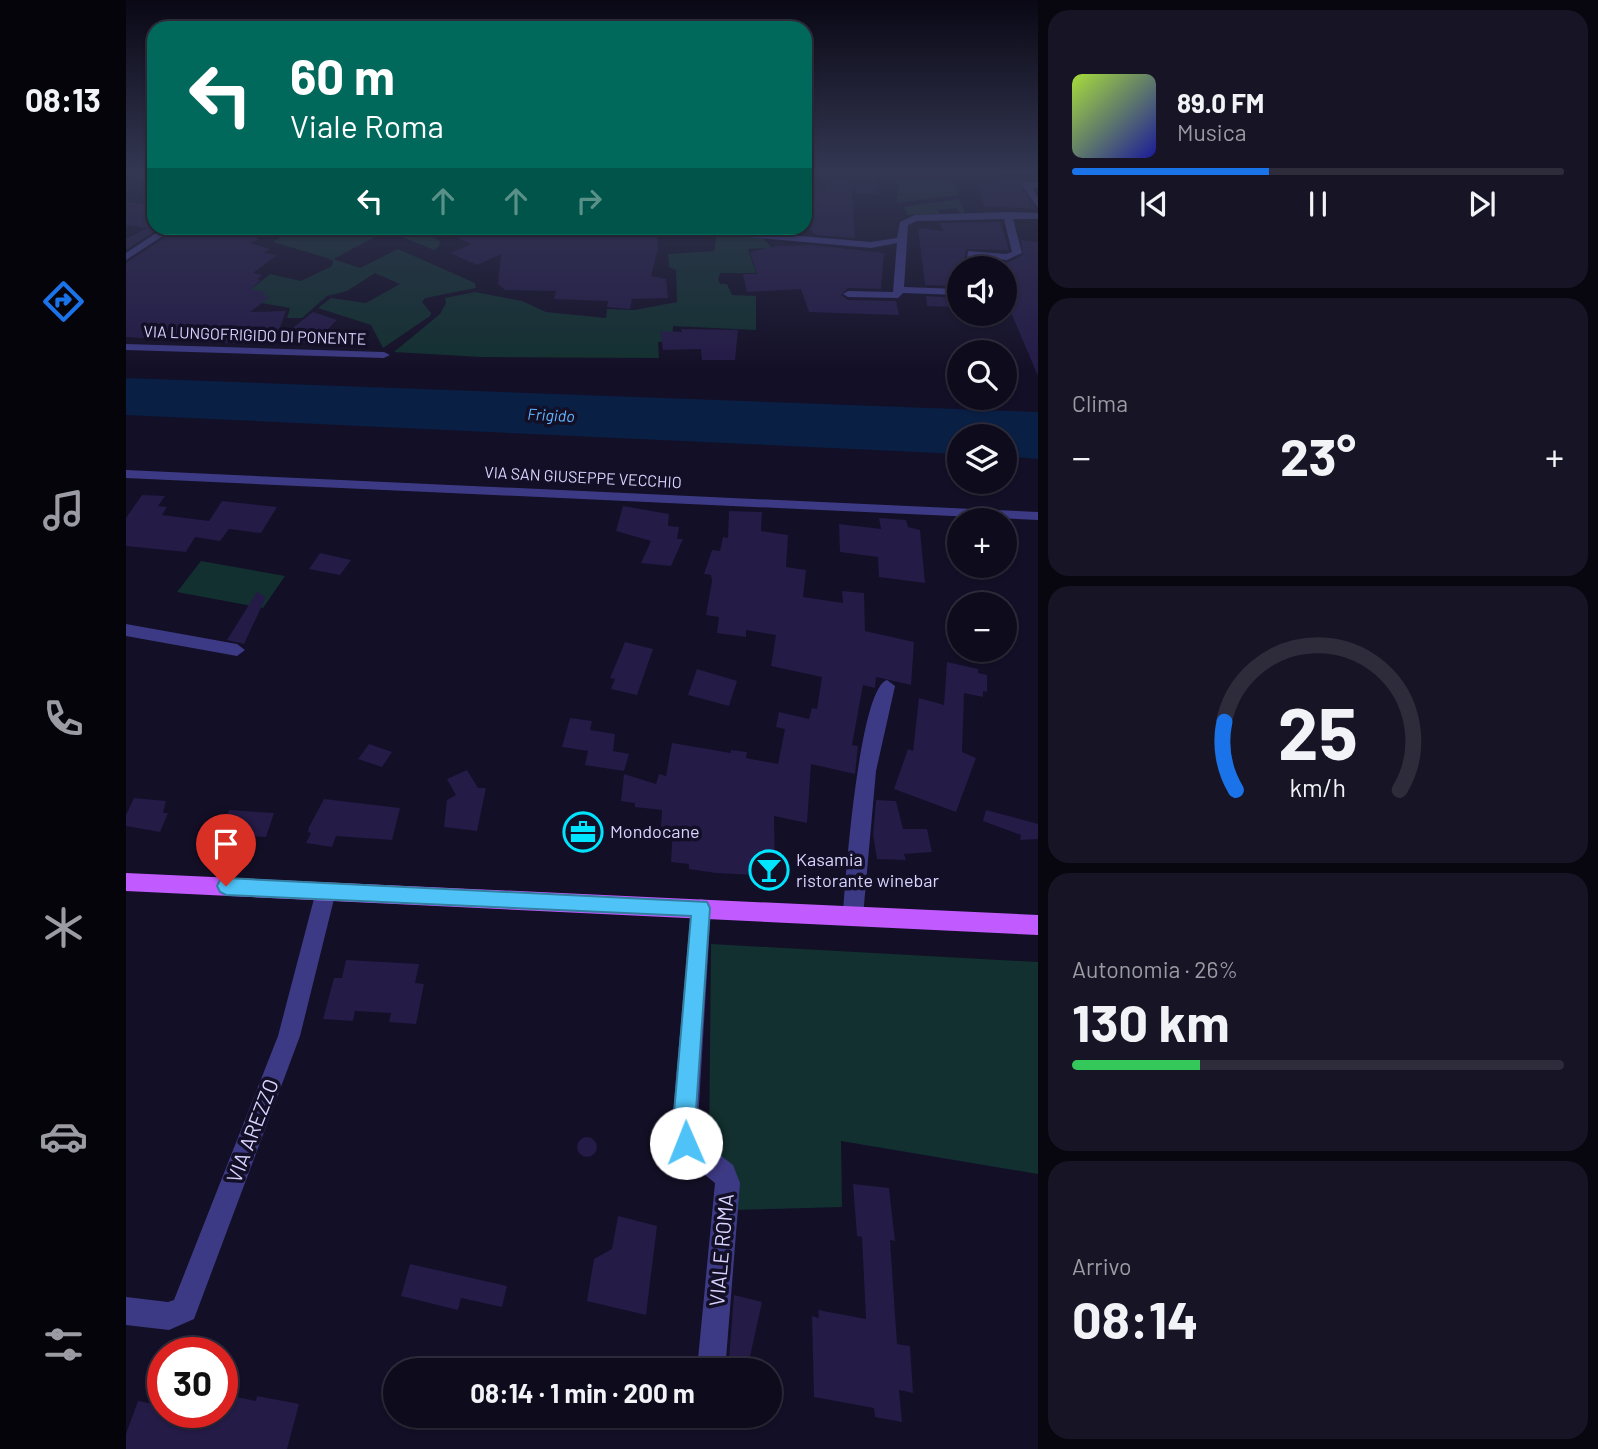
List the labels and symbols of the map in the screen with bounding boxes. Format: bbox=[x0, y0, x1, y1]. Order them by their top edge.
street label: VIA LUNGOFRIGIDO DI PONENTE bbox=[143, 321, 367, 348]
water label: Frigido bbox=[527, 404, 575, 425]
street label: VIA SAN GIUSEPPE VECCHIO bbox=[484, 462, 682, 491]
office icon: Mondocane bbox=[562, 811, 604, 853]
pin bbox=[196, 814, 256, 886]
place label: Mondocane bbox=[610, 820, 700, 842]
place label: Kasamia ristorante winebar bbox=[796, 848, 940, 891]
bar icon: Kasamia ristorante winebar bbox=[748, 849, 790, 891]
street label: VIA AREZZO bbox=[220, 1075, 283, 1186]
position arrow bbox=[649, 1106, 723, 1180]
street label: VIALE ROMA bbox=[703, 1192, 738, 1307]
speed limit sign: 30 bbox=[147, 1337, 238, 1428]

